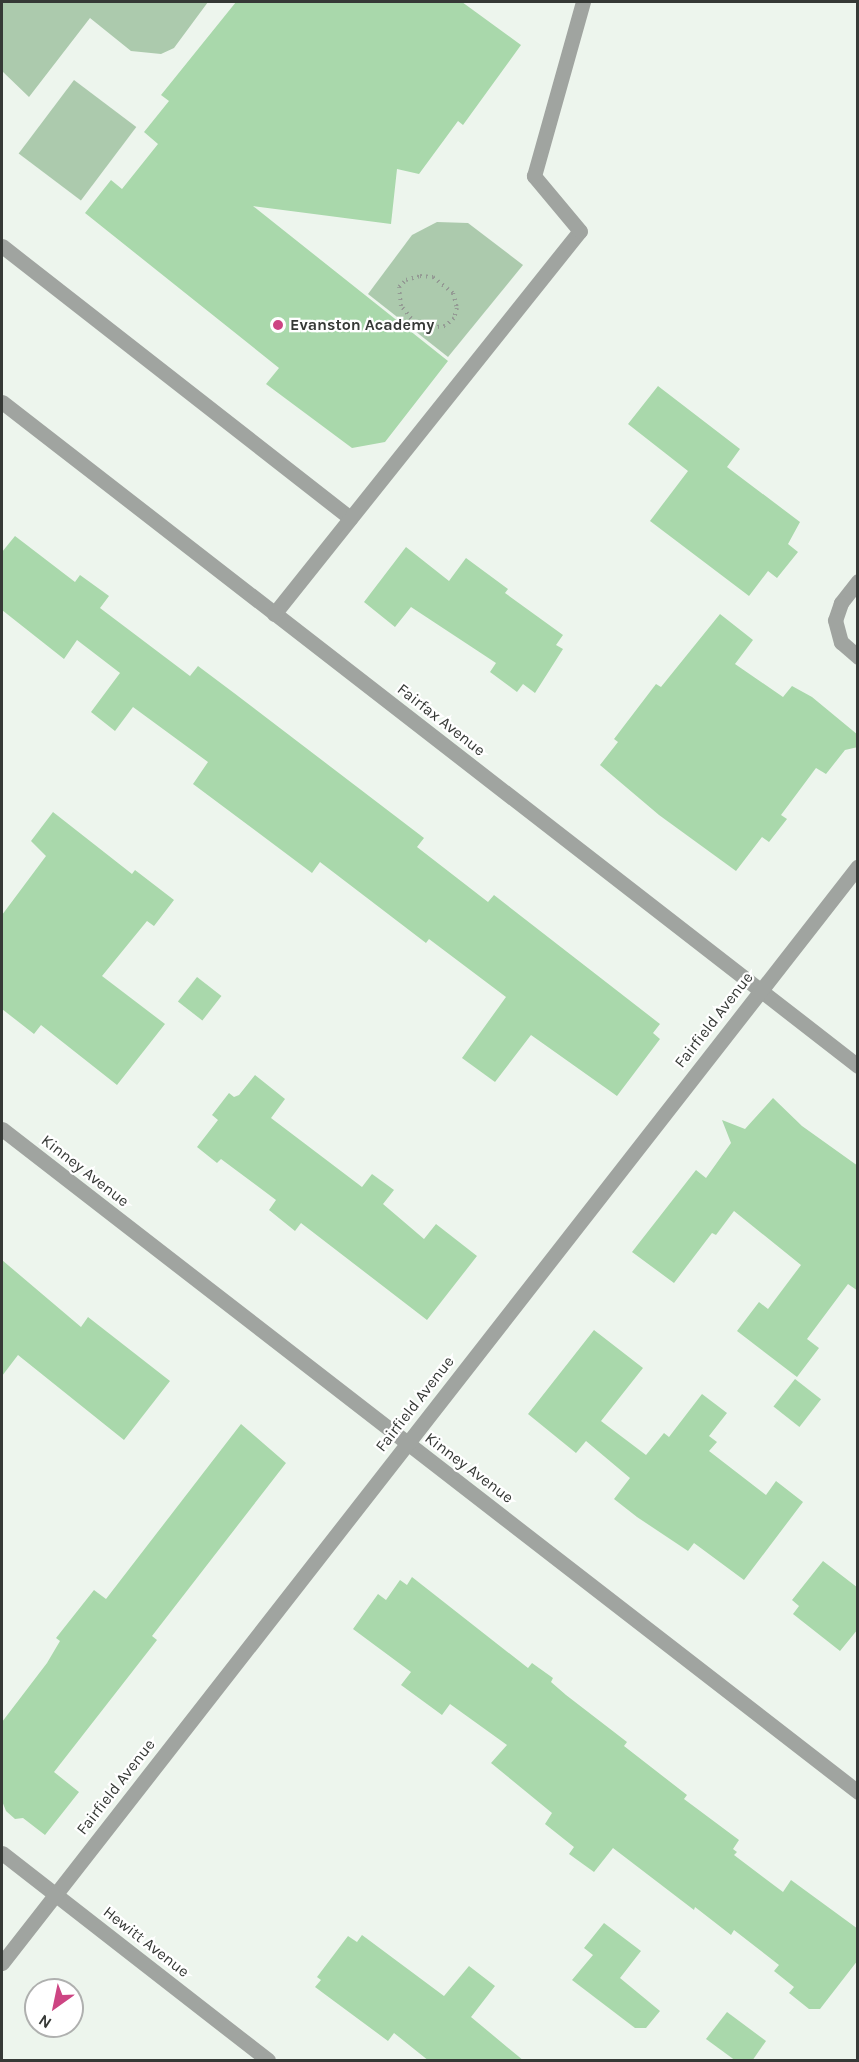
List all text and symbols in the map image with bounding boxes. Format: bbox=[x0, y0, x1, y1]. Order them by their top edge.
place label: Evanston Academy bbox=[290, 315, 434, 335]
marker: Evanston Academy bbox=[271, 318, 285, 332]
street label: Fairfax Avenue bbox=[393, 680, 489, 760]
street label: Fairfield Avenue bbox=[671, 968, 757, 1072]
street label: Kinney Avenue bbox=[37, 1131, 133, 1211]
street label: Fairfield Avenue bbox=[372, 1352, 458, 1456]
street label: Kinney Avenue bbox=[421, 1428, 517, 1508]
street label: Fairfield Avenue bbox=[73, 1735, 159, 1839]
street label: Hewitt Avenue bbox=[99, 1902, 193, 1982]
north arrow bbox=[24, 1978, 84, 2038]
text: N bbox=[35, 2011, 55, 2033]

